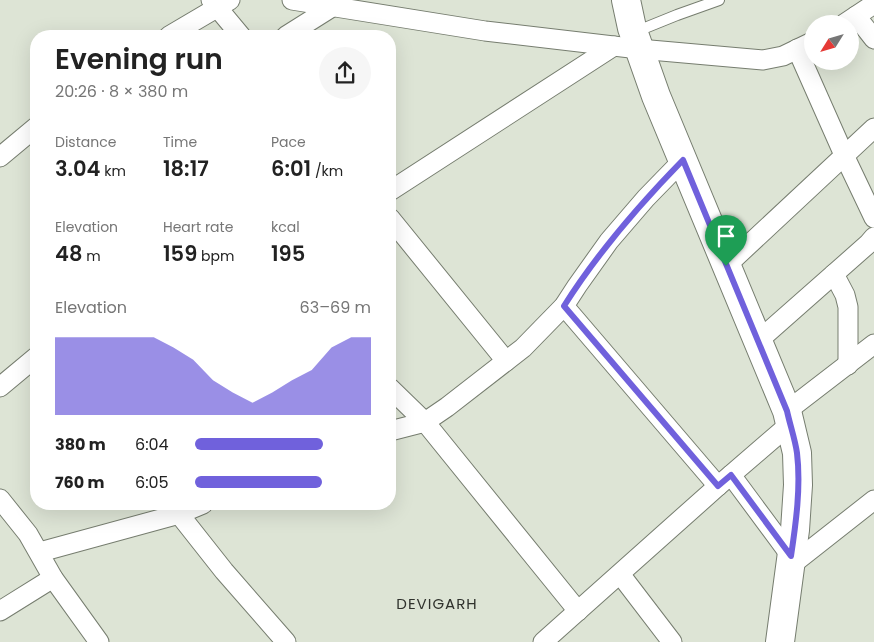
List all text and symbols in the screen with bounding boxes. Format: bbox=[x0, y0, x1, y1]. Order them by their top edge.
north arrow bbox=[804, 15, 859, 70]
map controls bbox=[804, 15, 859, 70]
text: Evening run bbox=[55, 40, 223, 79]
button: share bbox=[319, 47, 371, 99]
text: 20:26 · 8 × 380 m bbox=[55, 80, 188, 103]
text: Distance bbox=[55, 132, 116, 152]
text: Time bbox=[163, 132, 197, 152]
text: Pace bbox=[271, 132, 306, 152]
text: 3.04 bbox=[55, 154, 101, 183]
text: 18:17 bbox=[163, 154, 209, 183]
text: 6:01 bbox=[271, 154, 311, 183]
text: km bbox=[101, 161, 126, 181]
text: /km bbox=[311, 161, 343, 181]
pin bbox=[705, 215, 747, 266]
text: Elevation bbox=[55, 217, 118, 237]
text: Heart rate bbox=[163, 217, 233, 237]
text: kcal bbox=[271, 217, 300, 237]
icon: arrive bbox=[712, 222, 740, 250]
text: 48 bbox=[55, 239, 82, 268]
text: 159 bbox=[163, 239, 197, 268]
text: 195 bbox=[271, 239, 305, 268]
text: m bbox=[82, 246, 101, 266]
text: bpm bbox=[197, 246, 234, 266]
text: Elevation bbox=[55, 296, 127, 319]
text: 63–69 m bbox=[300, 296, 371, 319]
text: 380 m bbox=[55, 433, 106, 456]
text: 6:04 bbox=[135, 433, 169, 456]
text: 760 m bbox=[55, 471, 105, 494]
text: 6:05 bbox=[135, 471, 169, 494]
district label: DEVIGARH bbox=[396, 593, 478, 614]

